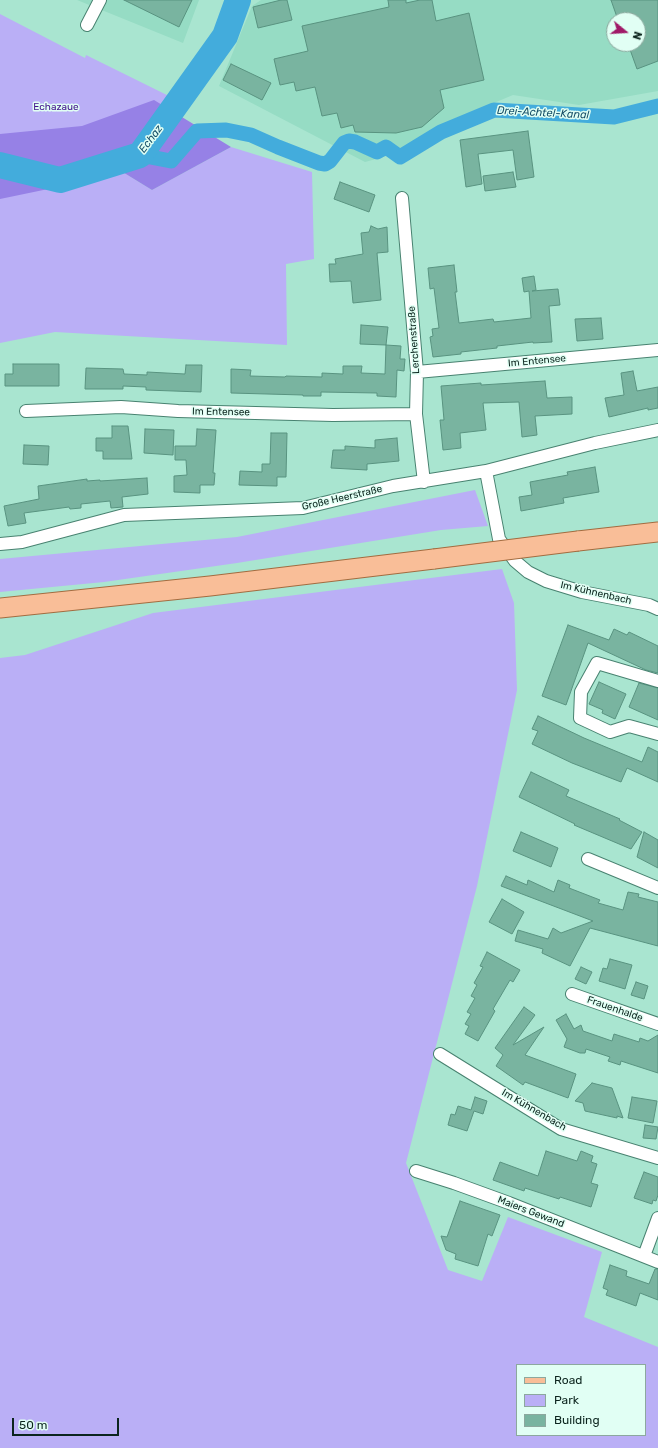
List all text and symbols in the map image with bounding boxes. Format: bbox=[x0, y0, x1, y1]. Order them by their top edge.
north arrow bbox=[606, 12, 646, 52]
text: N bbox=[630, 30, 644, 41]
park label: Echazaue bbox=[33, 101, 79, 113]
water label: Drei-Achtel-Kanal bbox=[496, 104, 590, 122]
water label: Echaz bbox=[136, 123, 166, 155]
street label: Lerchenstraße bbox=[406, 306, 422, 374]
street label: Im Entensee bbox=[508, 352, 566, 370]
street label: Im Entensee bbox=[192, 405, 250, 419]
street label: Große Heerstraße bbox=[301, 483, 383, 513]
street label: Im Kühnenbach bbox=[559, 579, 633, 607]
street label: Frauenhalde bbox=[586, 994, 644, 1024]
street label: Im Kühnenbach bbox=[499, 1087, 569, 1133]
street label: Maiers Gewand bbox=[496, 1194, 566, 1230]
legend bbox=[516, 1364, 646, 1436]
text: Road bbox=[554, 1373, 582, 1387]
text: Park bbox=[554, 1393, 579, 1407]
scale bar bbox=[14, 1410, 121, 1436]
text: Building bbox=[554, 1413, 600, 1427]
text: 50 m bbox=[19, 1418, 47, 1432]

